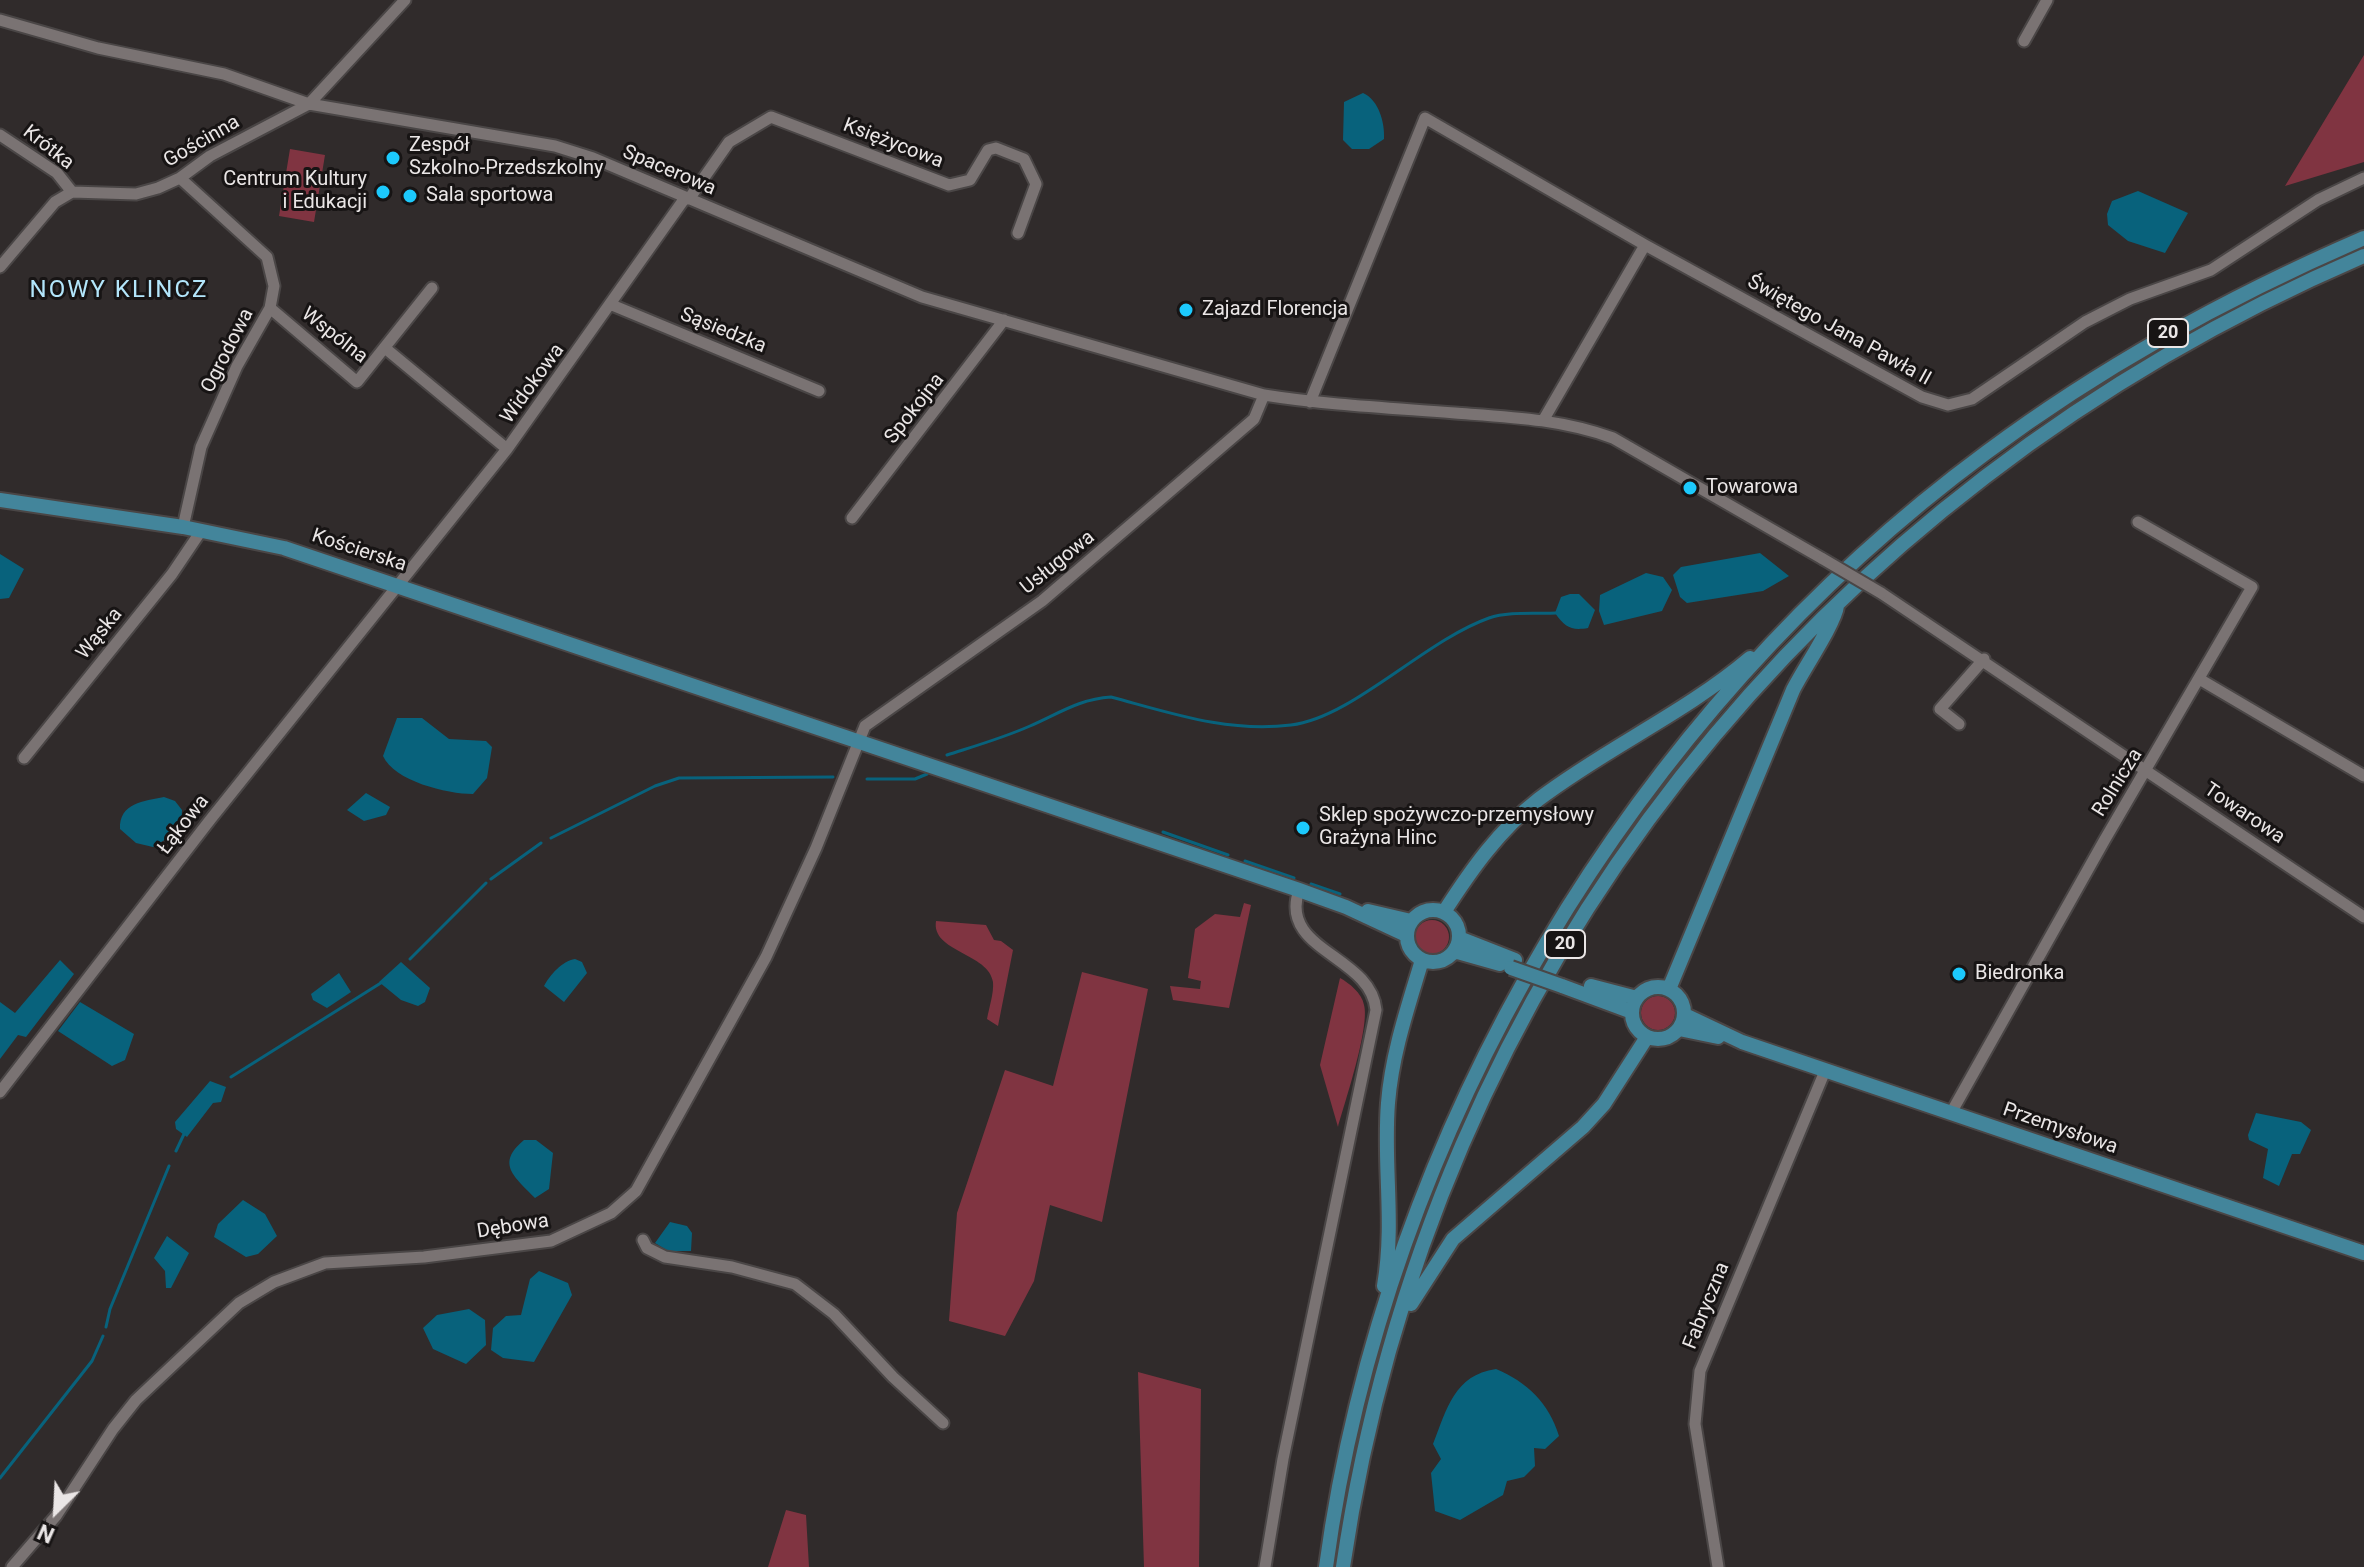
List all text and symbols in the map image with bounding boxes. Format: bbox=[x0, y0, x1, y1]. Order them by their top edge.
street label: Gościnna bbox=[160, 111, 244, 173]
street label: Księżycowa bbox=[840, 114, 946, 174]
street label: Krótka bbox=[18, 121, 78, 175]
place label: Zespół Szkolno-Przedszkolny bbox=[409, 134, 603, 181]
street label: Spacerowa bbox=[619, 141, 719, 201]
marker: Zespół Szkolno-Przedszkolny bbox=[384, 149, 402, 167]
place label: Centrum Kultury i Edukacji bbox=[223, 168, 367, 215]
marker: Centrum Kultury i Edukacji bbox=[374, 183, 392, 201]
place label: Sala sportowa bbox=[426, 184, 553, 208]
marker: Sala sportowa bbox=[401, 187, 419, 205]
street label: Świętego Jana Pawła II bbox=[1743, 270, 1935, 392]
district label: NOWY KLINCZ bbox=[30, 277, 208, 305]
place label: Zajazd Florencja bbox=[1202, 298, 1348, 322]
marker: Zajazd Florencja bbox=[1177, 301, 1195, 319]
street label: Wspólna bbox=[296, 303, 372, 369]
street label: Sąsiedzka bbox=[676, 303, 770, 359]
street label: Ogrodowa bbox=[197, 305, 259, 397]
road number: 20 bbox=[2148, 319, 2188, 347]
street label: Widokowa bbox=[496, 339, 570, 429]
street label: Spokojna bbox=[880, 369, 950, 449]
place label: Towarowa bbox=[1706, 476, 1798, 500]
marker: Towarowa bbox=[1681, 479, 1699, 497]
street label: Kościerska bbox=[309, 524, 409, 578]
street label: Usługowa bbox=[1016, 526, 1100, 600]
street label: Wąska bbox=[72, 603, 128, 665]
street label: Rolnicza bbox=[2088, 745, 2148, 821]
street label: Towarowa bbox=[2199, 778, 2289, 850]
street label: Łąkowa bbox=[153, 790, 215, 860]
place label: Sklep spożywczo-przemysłowy Grażyna Hinc bbox=[1319, 804, 1594, 851]
marker: Sklep spożywczo-przemysłowy Grażyna Hinc bbox=[1294, 819, 1312, 837]
road number: 20 bbox=[1545, 930, 1585, 958]
place label: Biedronka bbox=[1975, 962, 2064, 986]
marker: Biedronka bbox=[1950, 965, 1968, 983]
street label: Przemysłowa bbox=[1999, 1098, 2121, 1160]
street label: Dębowa bbox=[475, 1209, 551, 1245]
street label: Fabryczna bbox=[1679, 1259, 1735, 1353]
north arrow bbox=[16, 1471, 96, 1551]
text: N bbox=[34, 1519, 58, 1548]

